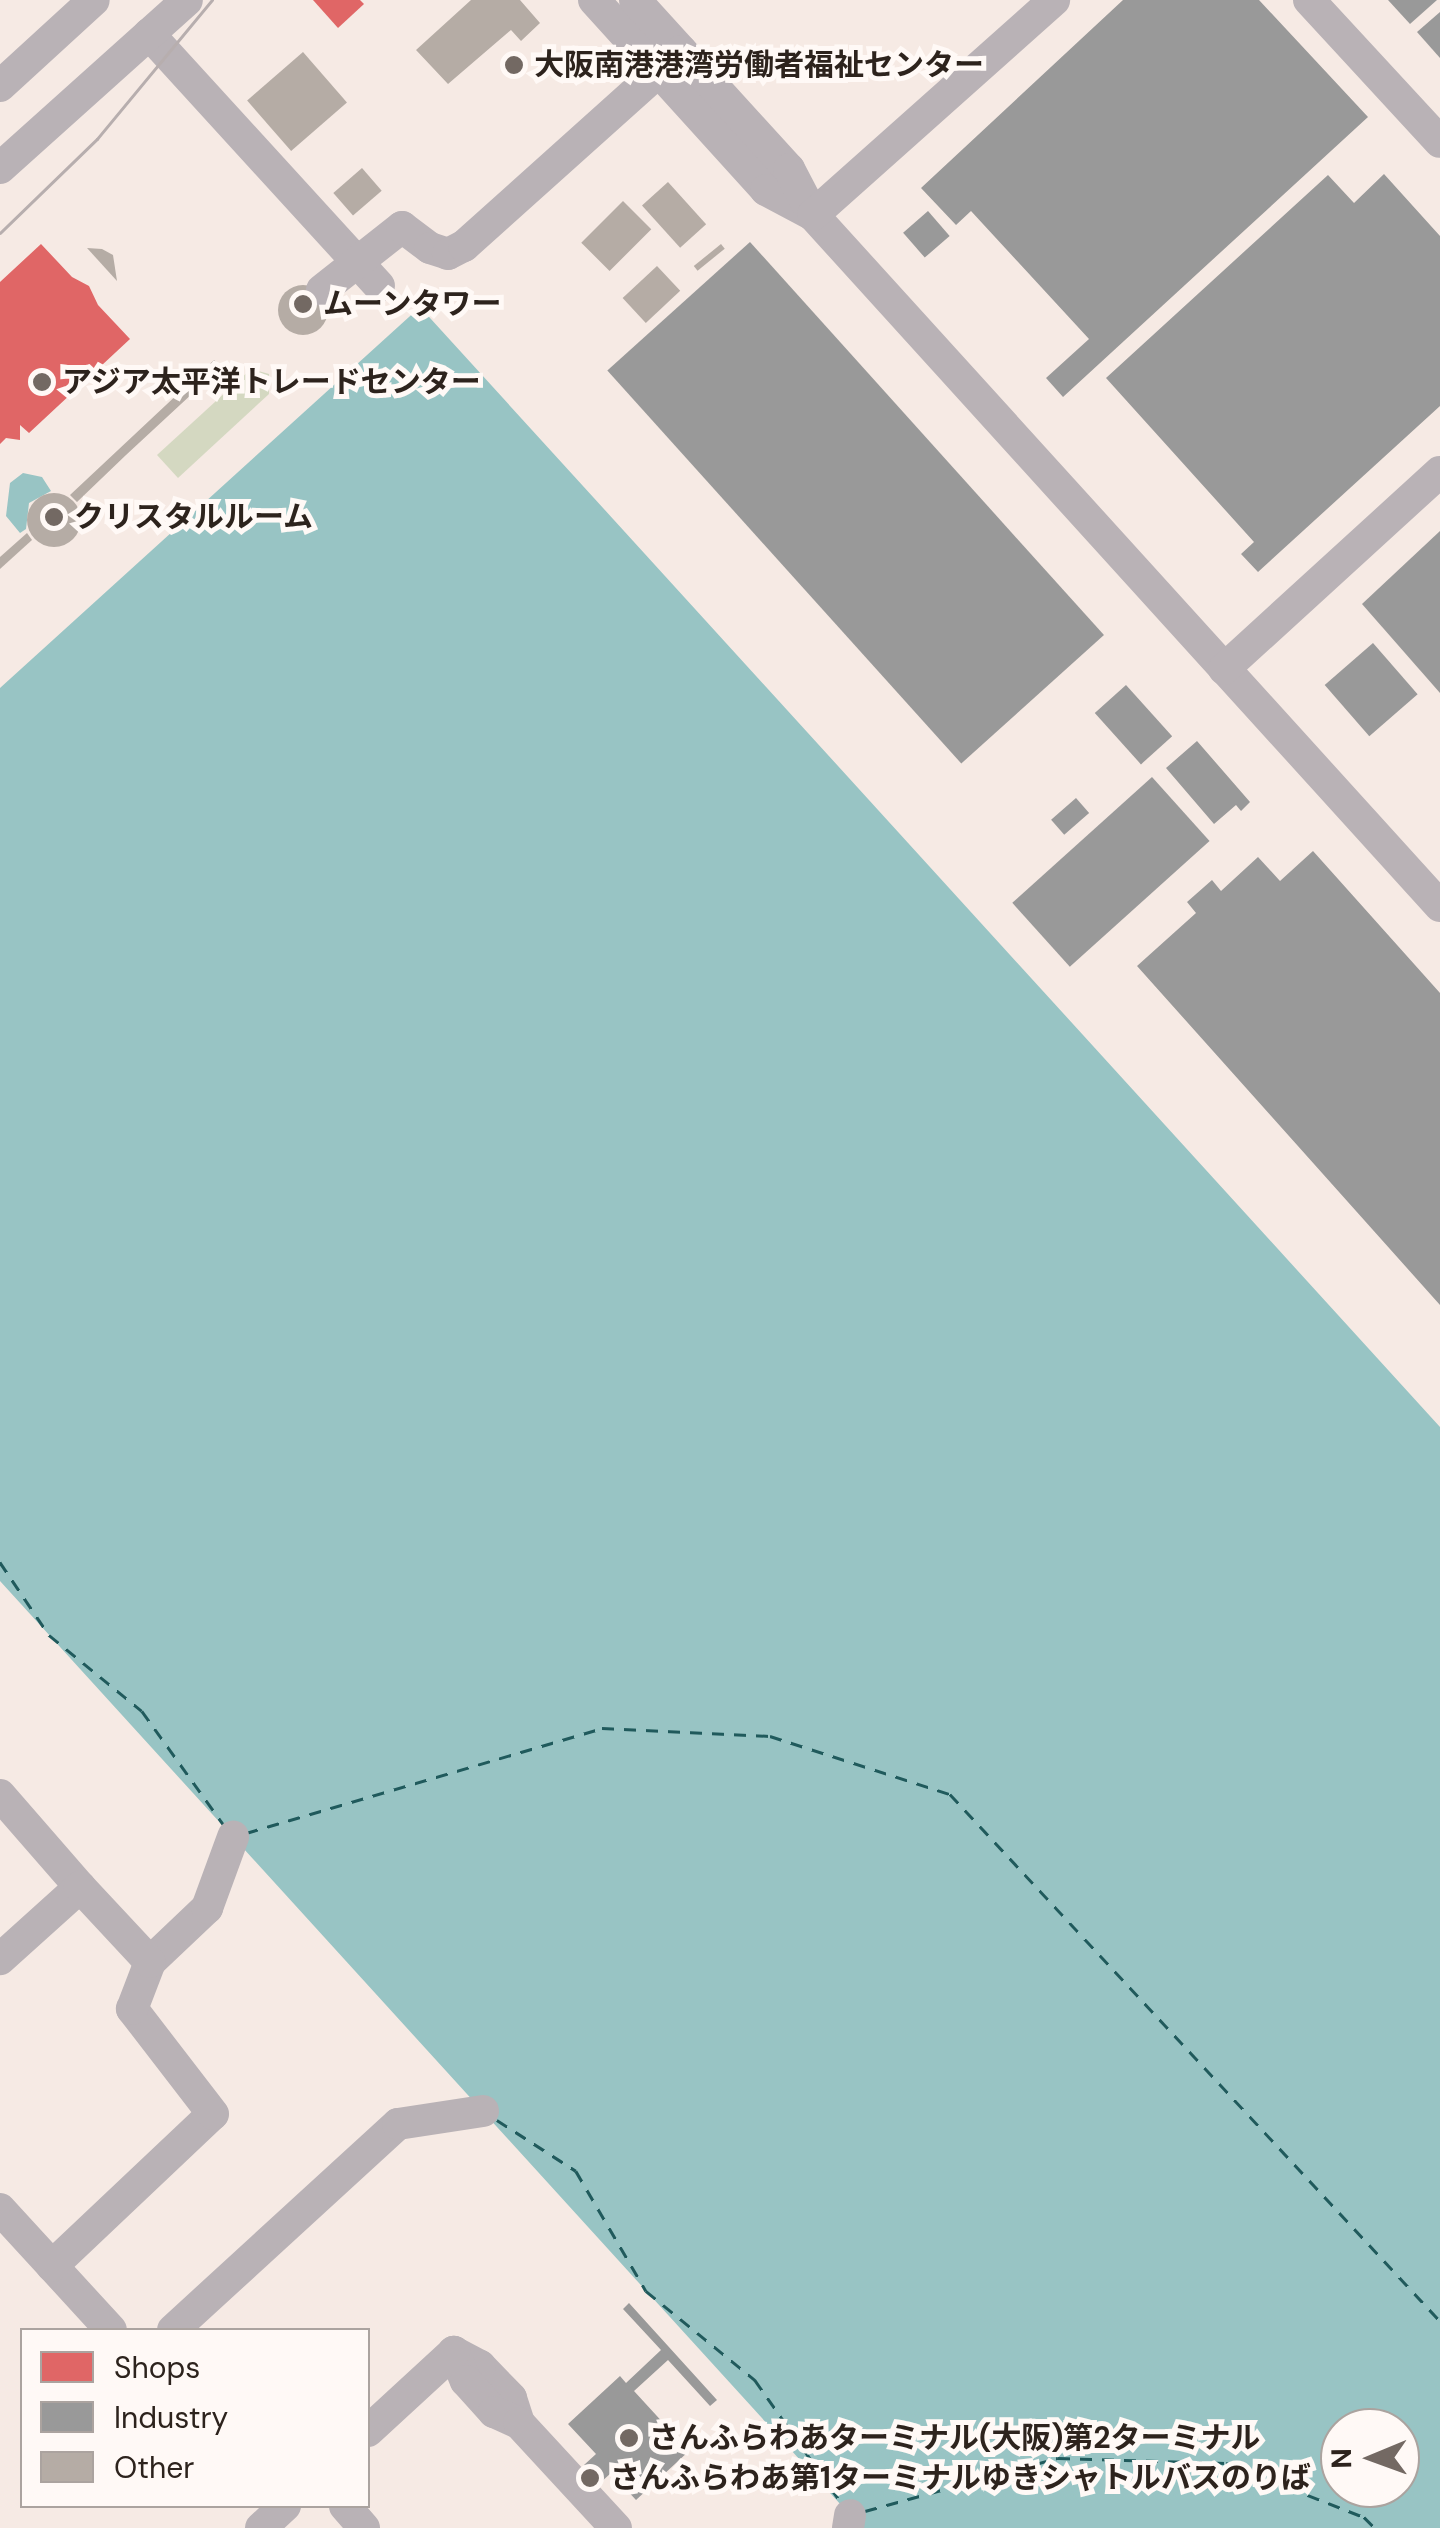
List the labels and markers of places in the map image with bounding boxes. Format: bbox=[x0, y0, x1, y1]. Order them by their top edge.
place label: 大阪南港港湾労働者福祉センター bbox=[534, 47, 984, 83]
marker: 大阪南港港湾労働者福祉センター bbox=[503, 54, 525, 76]
place label: ムーンタワー bbox=[323, 286, 503, 322]
marker: ムーンタワー bbox=[292, 293, 314, 315]
place label: アジア太平洋トレードセンター bbox=[62, 364, 482, 400]
marker: アジア太平洋トレードセンター bbox=[31, 371, 53, 393]
place label: クリスタルルーム bbox=[74, 499, 314, 535]
marker: クリスタルルーム bbox=[43, 506, 65, 528]
place label: さんふらわあターミナル(大阪)第2ターミナル bbox=[649, 2420, 1261, 2456]
marker: さんふらわあターミナル(大阪)第2ターミナル bbox=[618, 2427, 640, 2449]
place label: さんふらわあ第1ターミナルゆきシャトルバスのりば bbox=[610, 2460, 1311, 2496]
marker: さんふらわあ第1ターミナルゆきシャトルバスのりば bbox=[579, 2467, 601, 2489]

